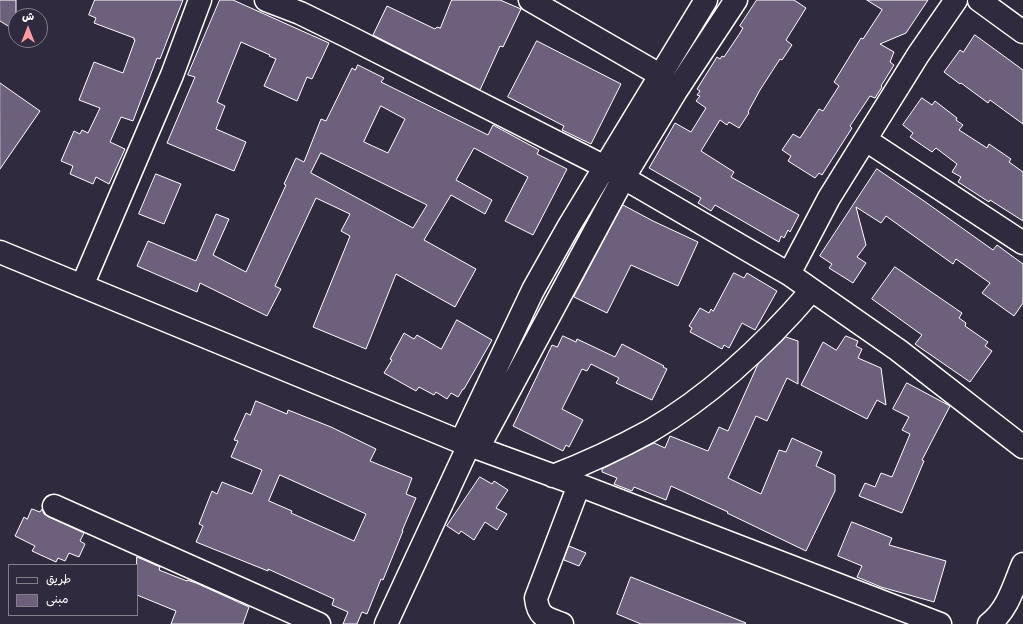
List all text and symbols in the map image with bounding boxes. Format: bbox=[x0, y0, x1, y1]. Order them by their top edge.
north arrow bbox=[8, 8, 48, 48]
text: ش bbox=[22, 10, 34, 23]
legend bbox=[8, 564, 138, 616]
text: طريق bbox=[46, 572, 71, 587]
text: مبنى bbox=[46, 592, 69, 607]

